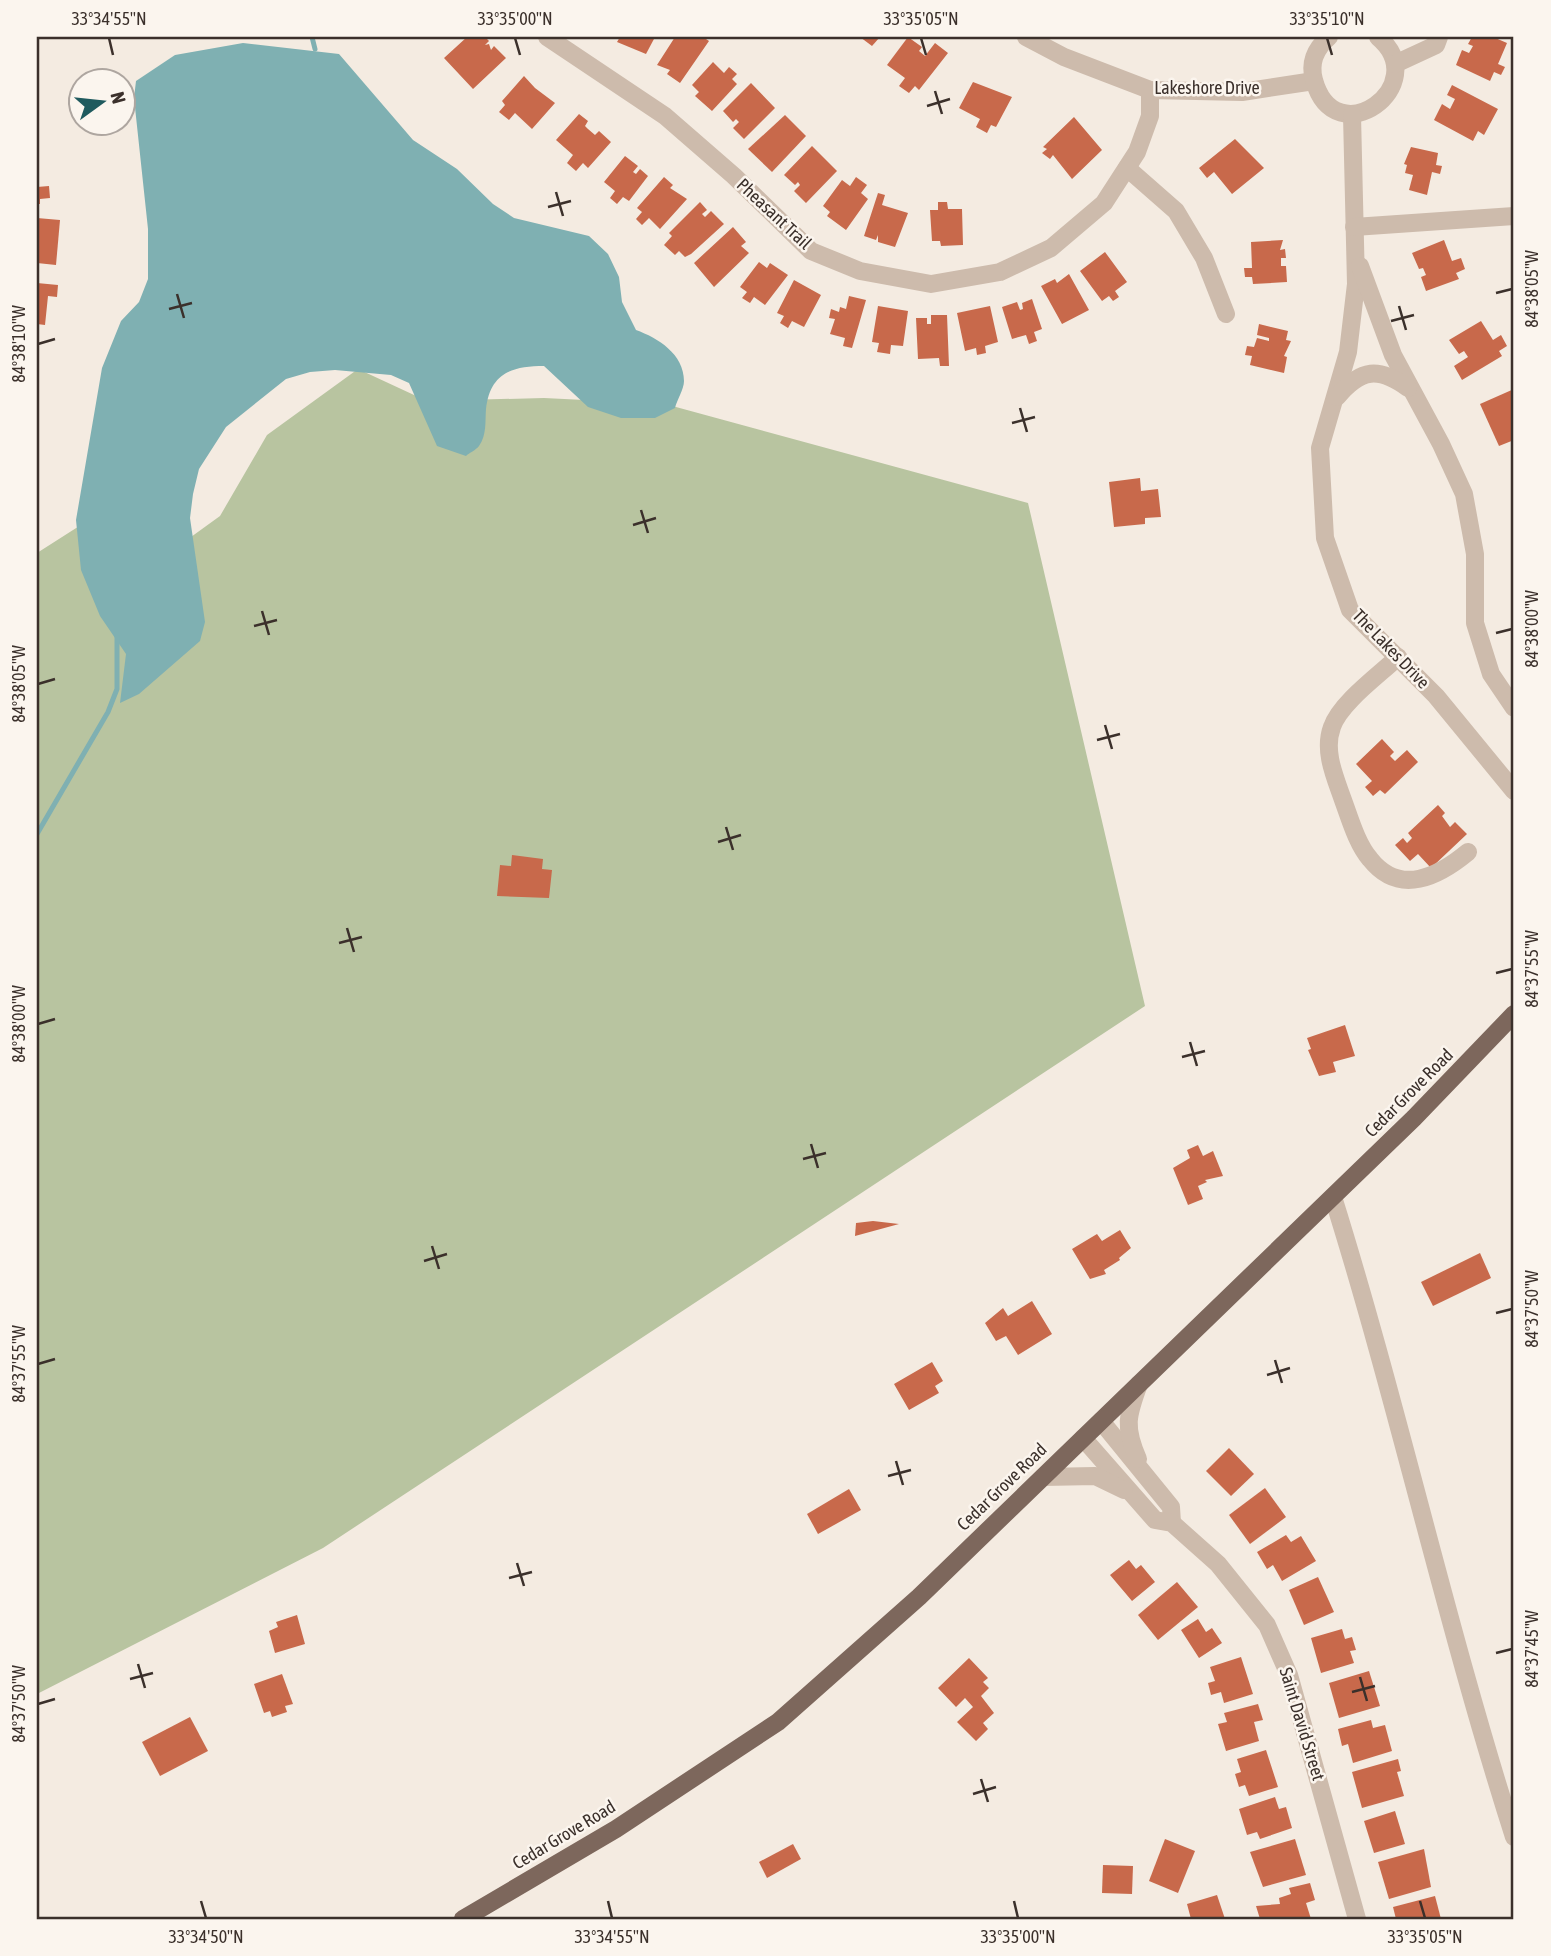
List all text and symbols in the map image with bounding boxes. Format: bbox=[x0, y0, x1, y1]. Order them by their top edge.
text: 33°34'55"N bbox=[71, 8, 147, 29]
text: 33°35'00"N bbox=[477, 8, 553, 29]
text: 33°35'05"N bbox=[883, 8, 959, 29]
text: 33°35'10"N bbox=[1289, 8, 1365, 29]
north arrow bbox=[66, 66, 136, 136]
street label: Lakeshore Drive bbox=[1154, 77, 1260, 98]
text: N bbox=[106, 89, 130, 106]
street label: Pheasant Trail bbox=[733, 174, 816, 254]
text: 84°38'05"W bbox=[1521, 250, 1542, 328]
text: 84°38'10"W bbox=[8, 305, 29, 383]
text: 84°38'00"W bbox=[1521, 590, 1542, 668]
street label: The Lakes Drive bbox=[1348, 605, 1434, 693]
text: 84°38'05"W bbox=[8, 645, 29, 723]
text: 84°37'55"W bbox=[1521, 930, 1542, 1008]
text: 84°38'00"W bbox=[8, 985, 29, 1063]
street label: Cedar Grove Road bbox=[1360, 1044, 1457, 1141]
text: 84°37'50"W bbox=[1521, 1270, 1542, 1348]
text: 84°37'55"W bbox=[8, 1325, 29, 1403]
street label: Cedar Grove Road bbox=[953, 1439, 1051, 1535]
text: 84°37'45"W bbox=[1521, 1610, 1542, 1688]
text: 84°37'50"W bbox=[8, 1665, 29, 1743]
street label: Saint David Street bbox=[1275, 1665, 1330, 1783]
street label: Cedar Grove Road bbox=[509, 1796, 619, 1874]
text: 33°34'50"N bbox=[168, 1926, 244, 1947]
text: 33°34'55"N bbox=[574, 1926, 650, 1947]
text: 33°35'00"N bbox=[980, 1926, 1056, 1947]
text: 33°35'05"N bbox=[1387, 1926, 1463, 1947]

